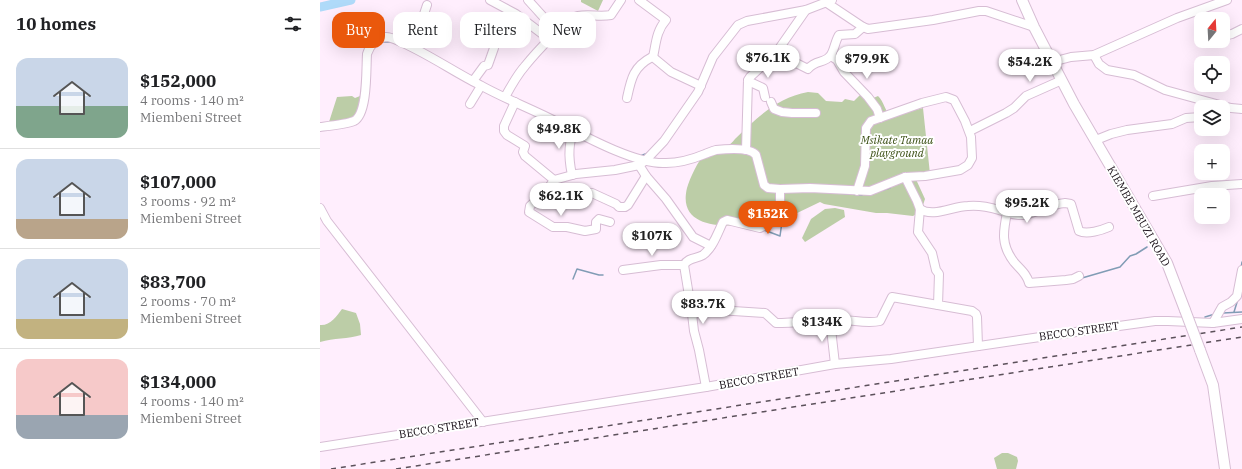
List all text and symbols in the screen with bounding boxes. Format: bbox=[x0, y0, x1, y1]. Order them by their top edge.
chip: Buy bbox=[332, 12, 385, 48]
chip: Rent bbox=[393, 12, 452, 48]
chip: Filters bbox=[460, 12, 531, 48]
chip: New bbox=[539, 12, 596, 48]
north arrow bbox=[1194, 12, 1230, 48]
map controls bbox=[1194, 12, 1230, 224]
text: 10 homes bbox=[16, 13, 96, 35]
icon: filters bbox=[282, 13, 304, 35]
pin: $76.1K bbox=[735, 45, 801, 79]
pin: $79.9K bbox=[834, 46, 900, 80]
text: $76.1K bbox=[746, 49, 790, 66]
pin: $54.2K bbox=[997, 49, 1063, 83]
text: $79.9K bbox=[845, 50, 889, 67]
text: $54.2K bbox=[1008, 53, 1052, 70]
button: locate bbox=[1194, 56, 1230, 92]
text: $152,000 bbox=[140, 70, 216, 92]
icon: home bbox=[48, 74, 96, 122]
text: 4 rooms · 140 m² bbox=[140, 92, 244, 109]
button: layers bbox=[1194, 100, 1230, 136]
text: Miembeni Street bbox=[140, 109, 242, 126]
pin: $49.8K bbox=[526, 116, 592, 150]
text: $49.8K bbox=[537, 120, 581, 137]
park label: Msikate Tamaa playground bbox=[860, 133, 933, 160]
button: + bbox=[1194, 144, 1230, 180]
street label: KIEMBE MBUZI ROAD bbox=[1104, 163, 1174, 269]
text: $107,000 bbox=[140, 171, 216, 193]
icon: home bbox=[48, 175, 96, 223]
pin: $62.1K bbox=[528, 183, 594, 217]
text: $62.1K bbox=[539, 187, 583, 204]
button: − bbox=[1194, 188, 1230, 224]
pin: $95.2K bbox=[994, 190, 1060, 224]
text: 3 rooms · 92 m² bbox=[140, 193, 236, 210]
text: $95.2K bbox=[1005, 194, 1049, 211]
pin: $152K bbox=[740, 201, 796, 235]
text: $152K bbox=[747, 205, 789, 222]
text: Miembeni Street bbox=[140, 210, 242, 227]
pin: $107K bbox=[624, 223, 680, 257]
text: $107K bbox=[631, 227, 673, 244]
text: $83,700 bbox=[140, 271, 206, 293]
icon: home bbox=[48, 275, 96, 323]
pin: $83.7K bbox=[670, 291, 736, 325]
text: 2 rooms · 70 m² bbox=[140, 293, 236, 310]
text: $83.7K bbox=[681, 295, 725, 312]
pin: $134K bbox=[794, 309, 850, 343]
text: Miembeni Street bbox=[140, 310, 242, 327]
text: $134K bbox=[801, 313, 843, 330]
street label: BECCO STREET bbox=[1038, 318, 1120, 344]
street label: BECCO STREET bbox=[718, 364, 800, 392]
text: $134,000 bbox=[140, 371, 216, 393]
icon: home bbox=[48, 375, 96, 423]
text: 4 rooms · 140 m² bbox=[140, 393, 244, 410]
text: Miembeni Street bbox=[140, 410, 242, 427]
street label: BECCO STREET bbox=[398, 415, 480, 441]

